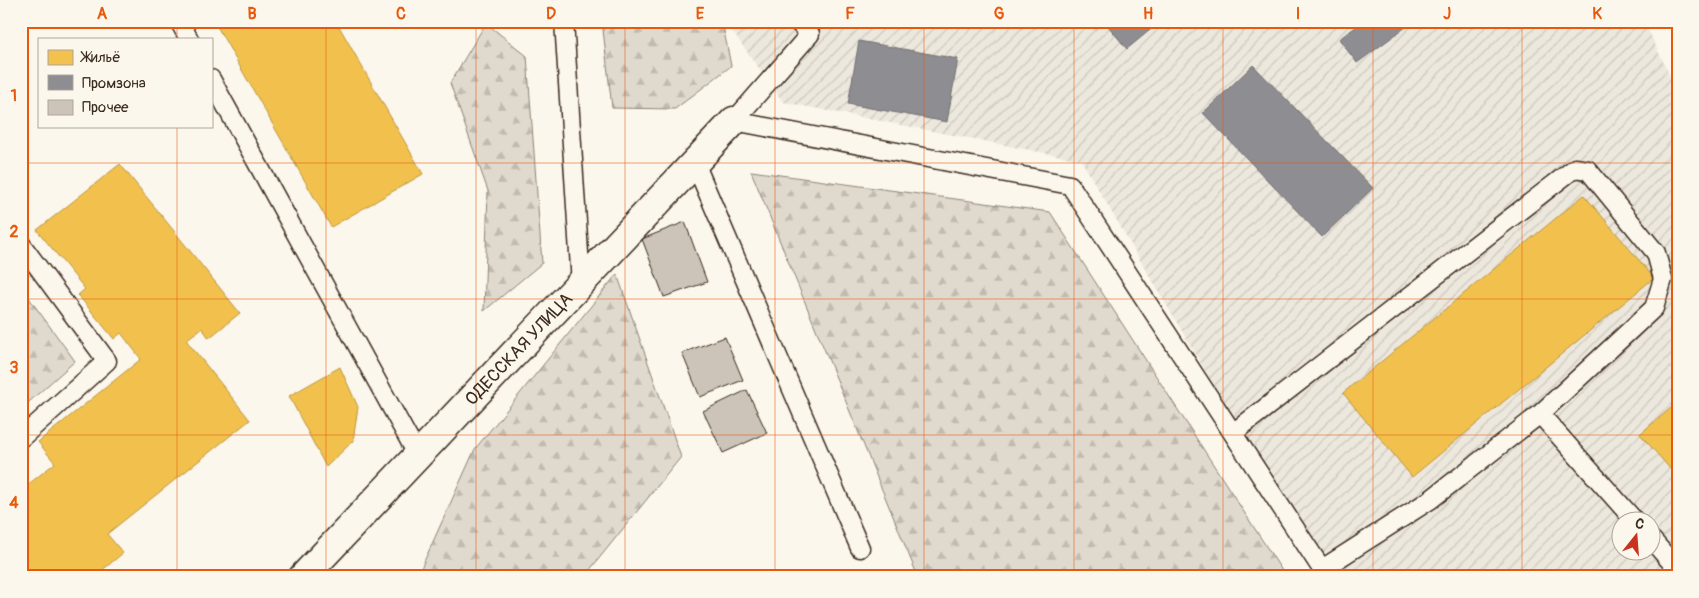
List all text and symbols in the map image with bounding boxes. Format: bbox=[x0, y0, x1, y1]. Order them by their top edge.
text: A bbox=[97, 4, 108, 24]
text: B bbox=[247, 4, 257, 24]
text: C bbox=[396, 4, 406, 24]
text: D bbox=[546, 4, 556, 24]
text: E bbox=[696, 4, 705, 24]
text: F bbox=[845, 4, 855, 24]
text: G bbox=[994, 4, 1005, 24]
text: H bbox=[1143, 4, 1153, 24]
text: I bbox=[1296, 4, 1300, 24]
text: J bbox=[1443, 4, 1451, 24]
text: K bbox=[1592, 4, 1602, 24]
legend bbox=[38, 38, 212, 128]
text: Жильё bbox=[80, 48, 121, 67]
text: Промзона bbox=[82, 74, 146, 93]
text: 1 bbox=[11, 86, 17, 106]
text: Прочее bbox=[82, 98, 129, 117]
text: 2 bbox=[10, 222, 19, 242]
street label: ОДЕССКАЯ УЛИЦА bbox=[460, 288, 578, 411]
text: 3 bbox=[10, 358, 19, 378]
text: 4 bbox=[9, 493, 19, 513]
north arrow bbox=[1612, 510, 1662, 560]
text: С bbox=[1633, 515, 1647, 534]

